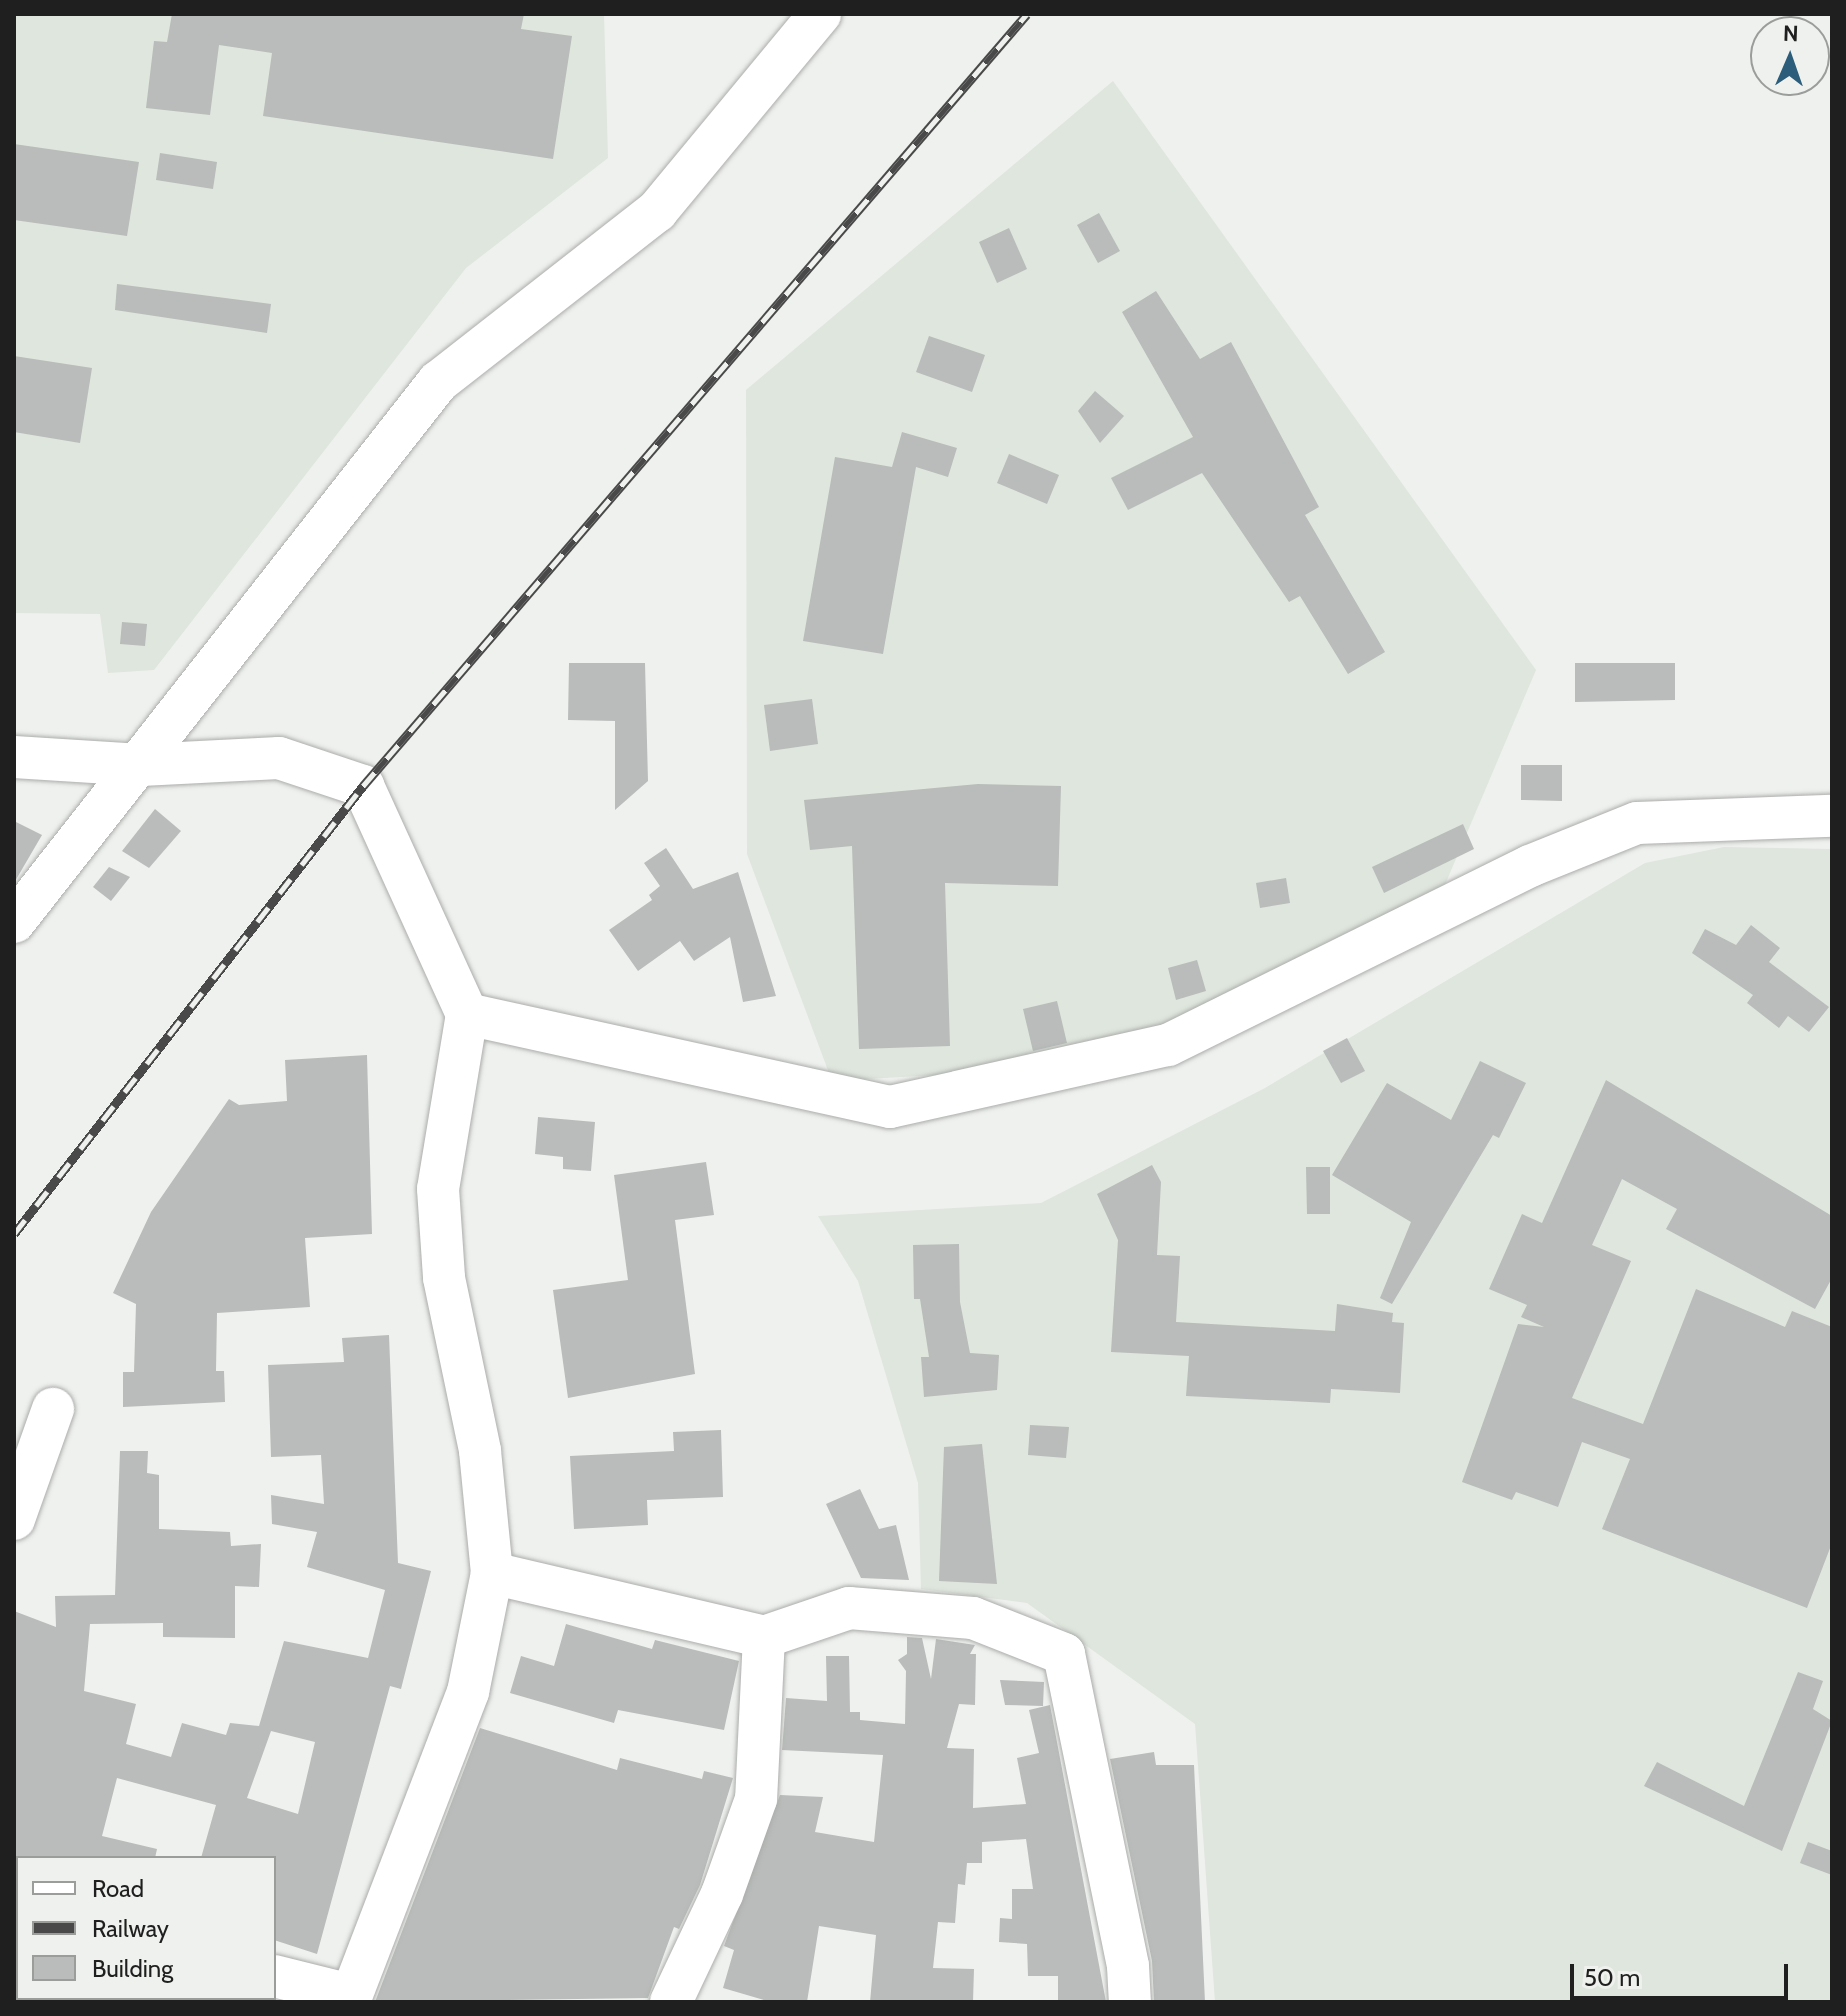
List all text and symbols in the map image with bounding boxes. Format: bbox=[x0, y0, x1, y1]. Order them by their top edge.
north arrow bbox=[1750, 16, 1830, 96]
text: N bbox=[1783, 20, 1799, 47]
legend bbox=[16, 1856, 276, 2000]
text: Road bbox=[92, 1874, 144, 1903]
text: Railway bbox=[92, 1914, 169, 1943]
scale bar bbox=[1574, 1948, 1792, 1998]
text: Building bbox=[92, 1954, 173, 1983]
text: 50 m bbox=[1584, 1963, 1640, 1992]

